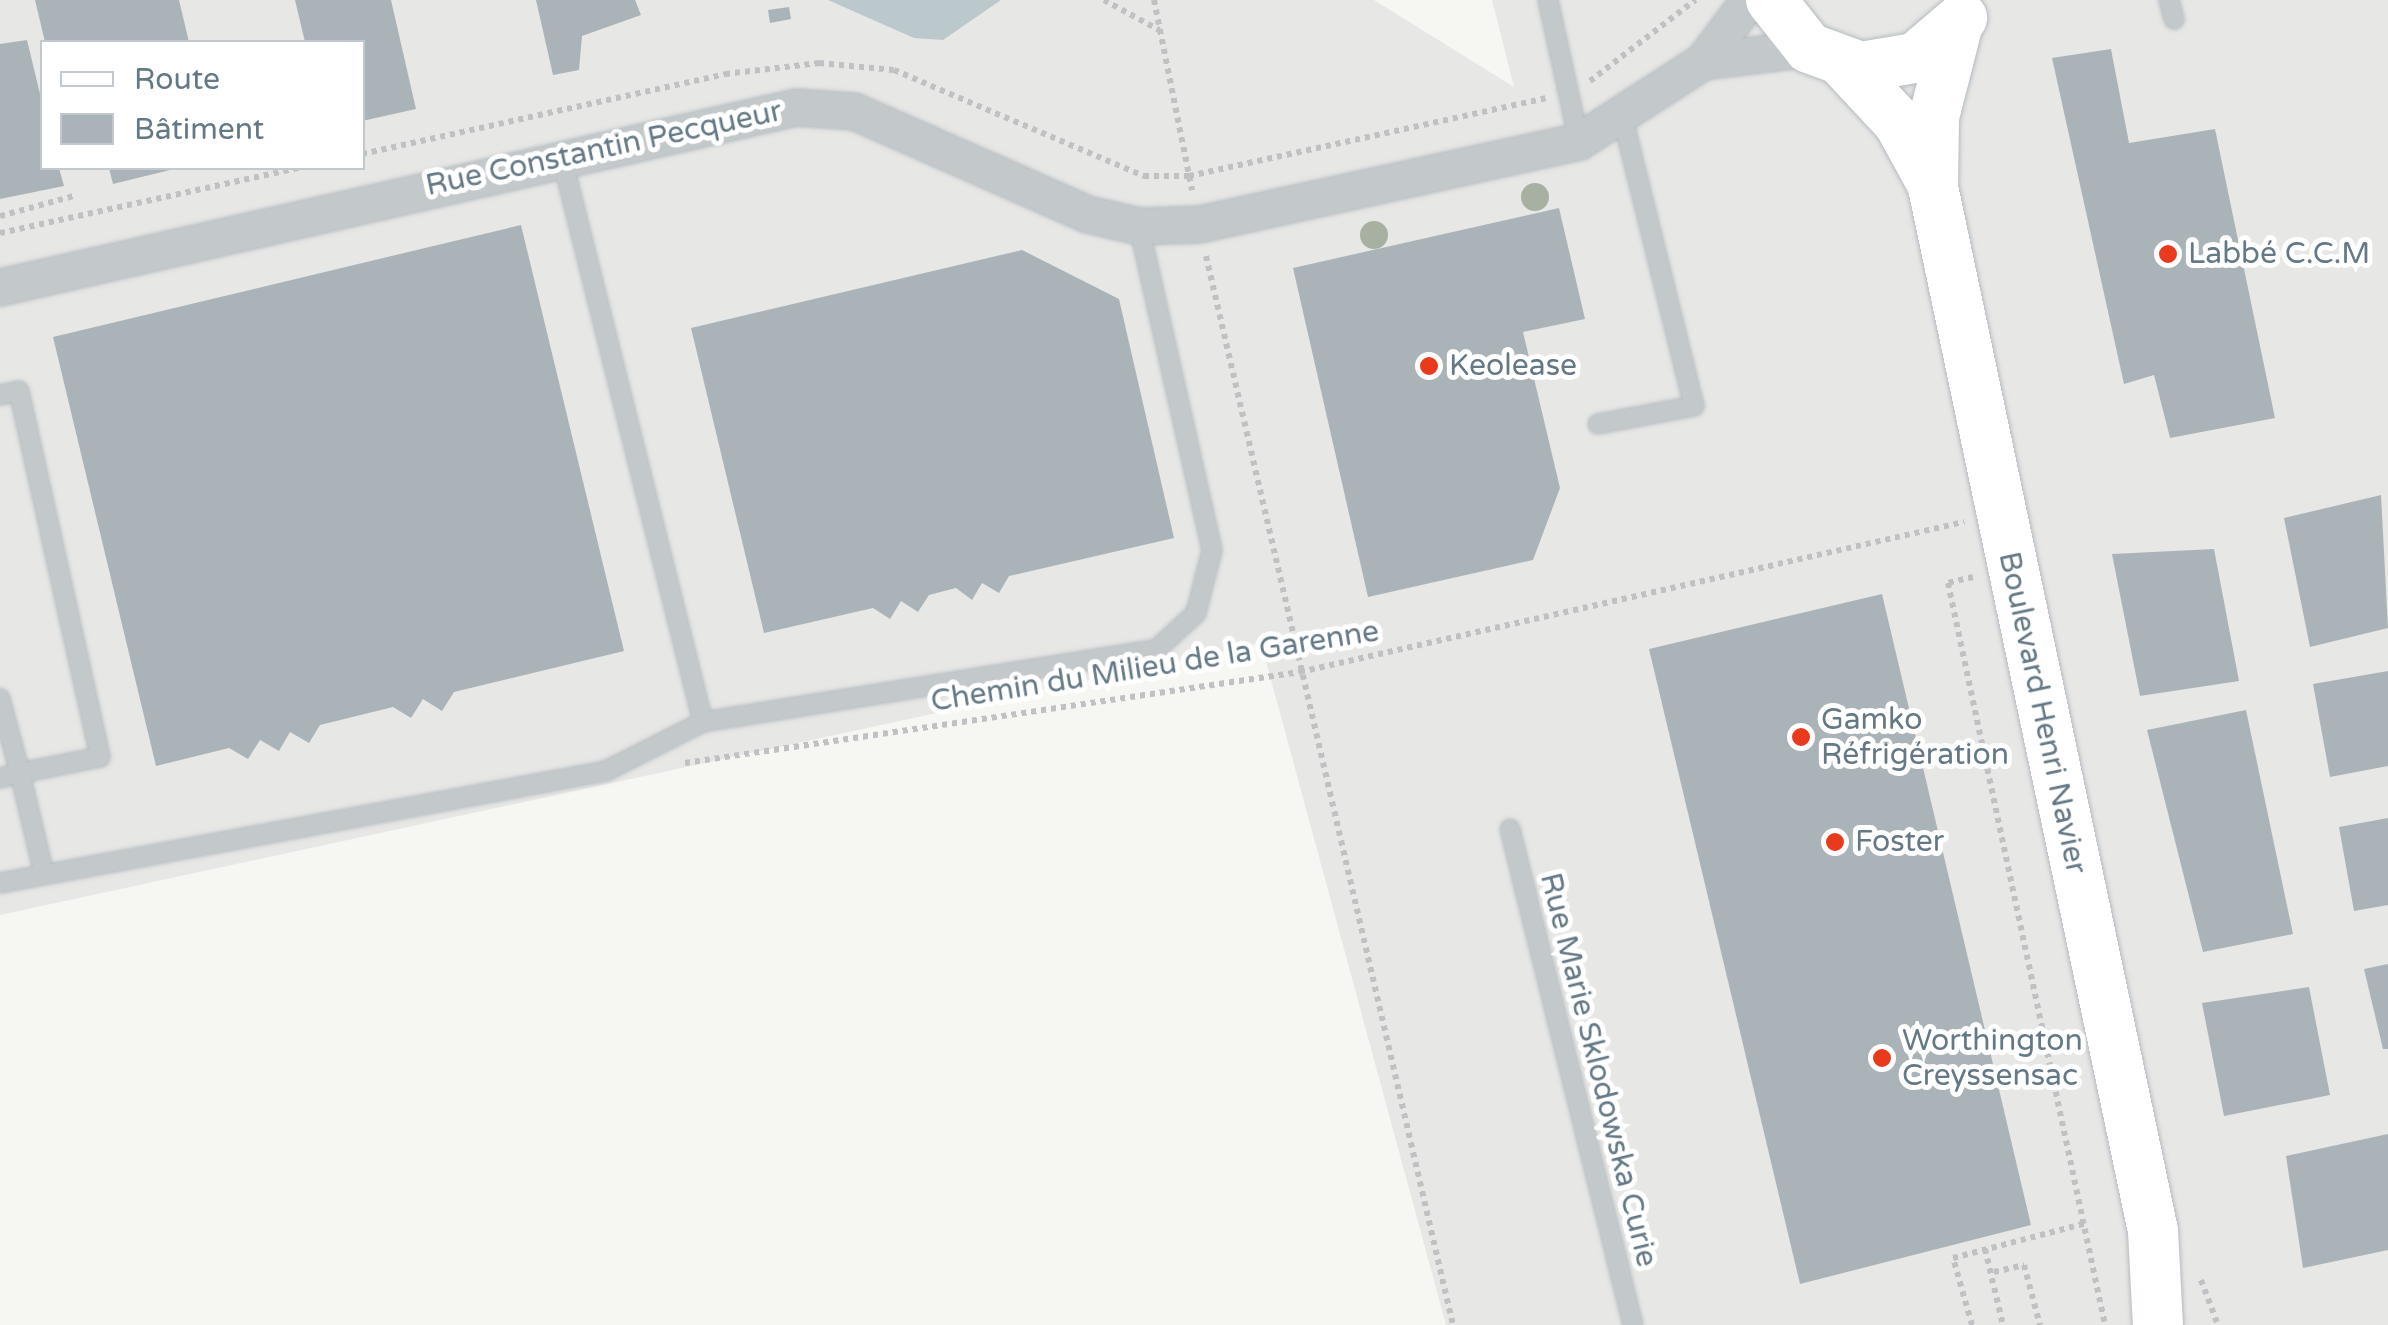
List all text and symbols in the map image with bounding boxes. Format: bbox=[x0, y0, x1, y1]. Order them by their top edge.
legend bbox=[40, 40, 365, 170]
text: Route bbox=[134, 61, 220, 98]
street label: Rue Constantin Pecqueur bbox=[423, 94, 785, 204]
text: Bâtiment bbox=[134, 111, 264, 148]
place label: Labbé C.C.M bbox=[2188, 236, 2370, 272]
marker: Labbé C.C.M bbox=[2157, 243, 2179, 265]
place label: Keolease bbox=[1449, 348, 1577, 384]
marker: Keolease bbox=[1418, 355, 1440, 377]
street label: Boulevard Henri Navier bbox=[1990, 549, 2094, 877]
street label: Chemin du Milieu de la Garenne bbox=[928, 614, 1382, 720]
place label: Gamko Réfrigération bbox=[1821, 702, 2009, 772]
marker: Gamko Réfrigération bbox=[1790, 726, 1812, 748]
place label: Foster bbox=[1855, 824, 1944, 860]
marker: Foster bbox=[1824, 831, 1846, 853]
street label: Rue Marie Sklodowska Curie bbox=[1532, 869, 1664, 1271]
place label: Worthington Creyssensac bbox=[1902, 1023, 2083, 1094]
marker: Worthington Creyssensac bbox=[1871, 1047, 1893, 1069]

